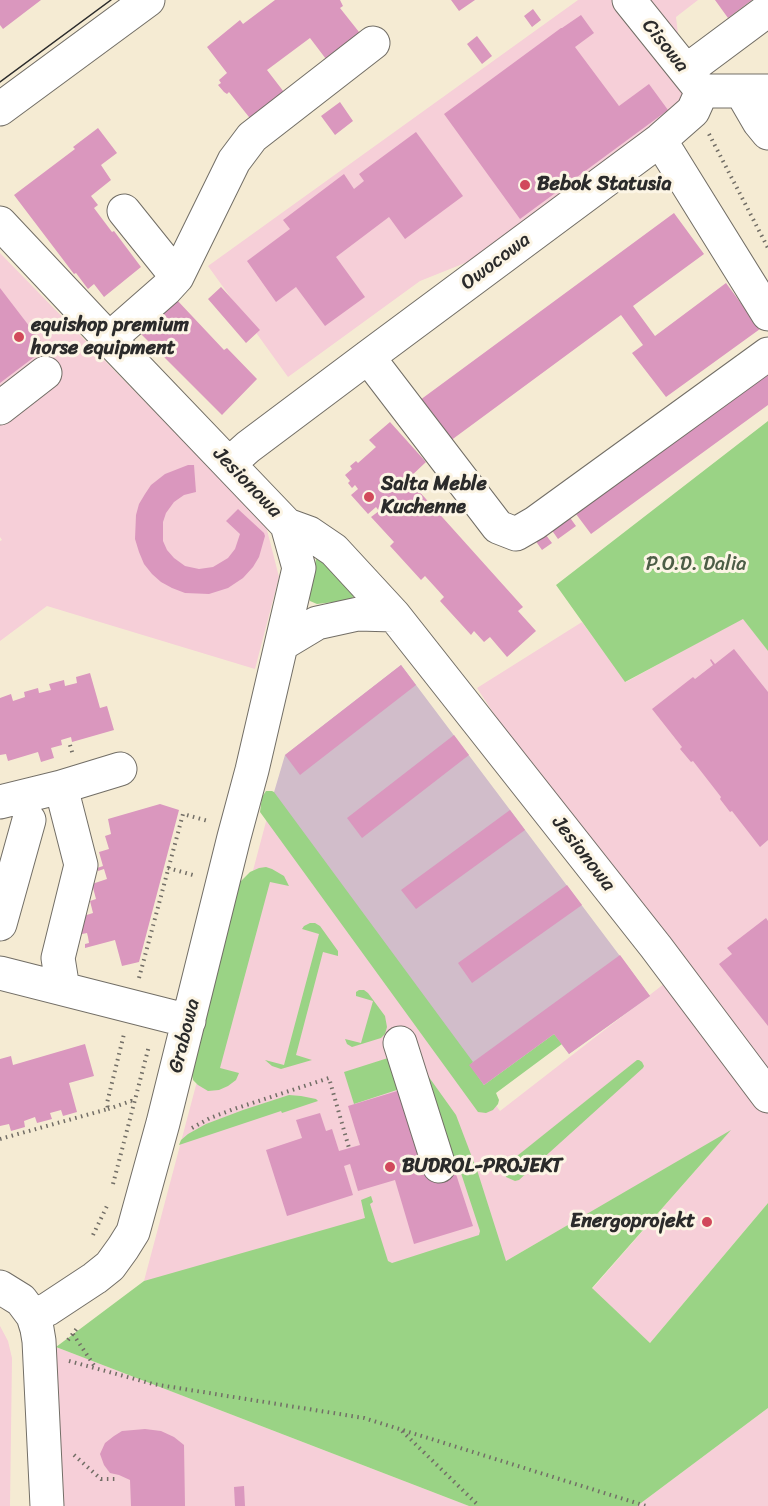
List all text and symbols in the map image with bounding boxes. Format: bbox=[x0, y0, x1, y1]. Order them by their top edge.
street label: Cisowa bbox=[636, 15, 694, 77]
place label: Bebok Statusia bbox=[537, 173, 671, 197]
marker: Bebok Statusia bbox=[518, 178, 532, 192]
street label: Owocowa bbox=[456, 228, 536, 296]
place label: equishop premium horse equipment bbox=[31, 314, 189, 361]
marker: equishop premium horse equipment bbox=[12, 330, 26, 344]
street label: Jesionowa bbox=[207, 443, 287, 523]
place label: Salta Meble Kuchenne bbox=[381, 473, 487, 520]
marker: Salta Meble Kuchenne bbox=[362, 490, 376, 504]
park label: P.O.D. Dalia bbox=[646, 553, 746, 577]
street label: Jesionowa bbox=[546, 812, 620, 896]
street label: Grabowa bbox=[164, 997, 206, 1075]
place label: BUDROL-PROJEKT bbox=[402, 1155, 562, 1179]
marker: BUDROL-PROJEKT bbox=[383, 1160, 397, 1174]
place label: Energoprojekt bbox=[570, 1210, 695, 1234]
marker: Energoprojekt bbox=[700, 1215, 714, 1229]

